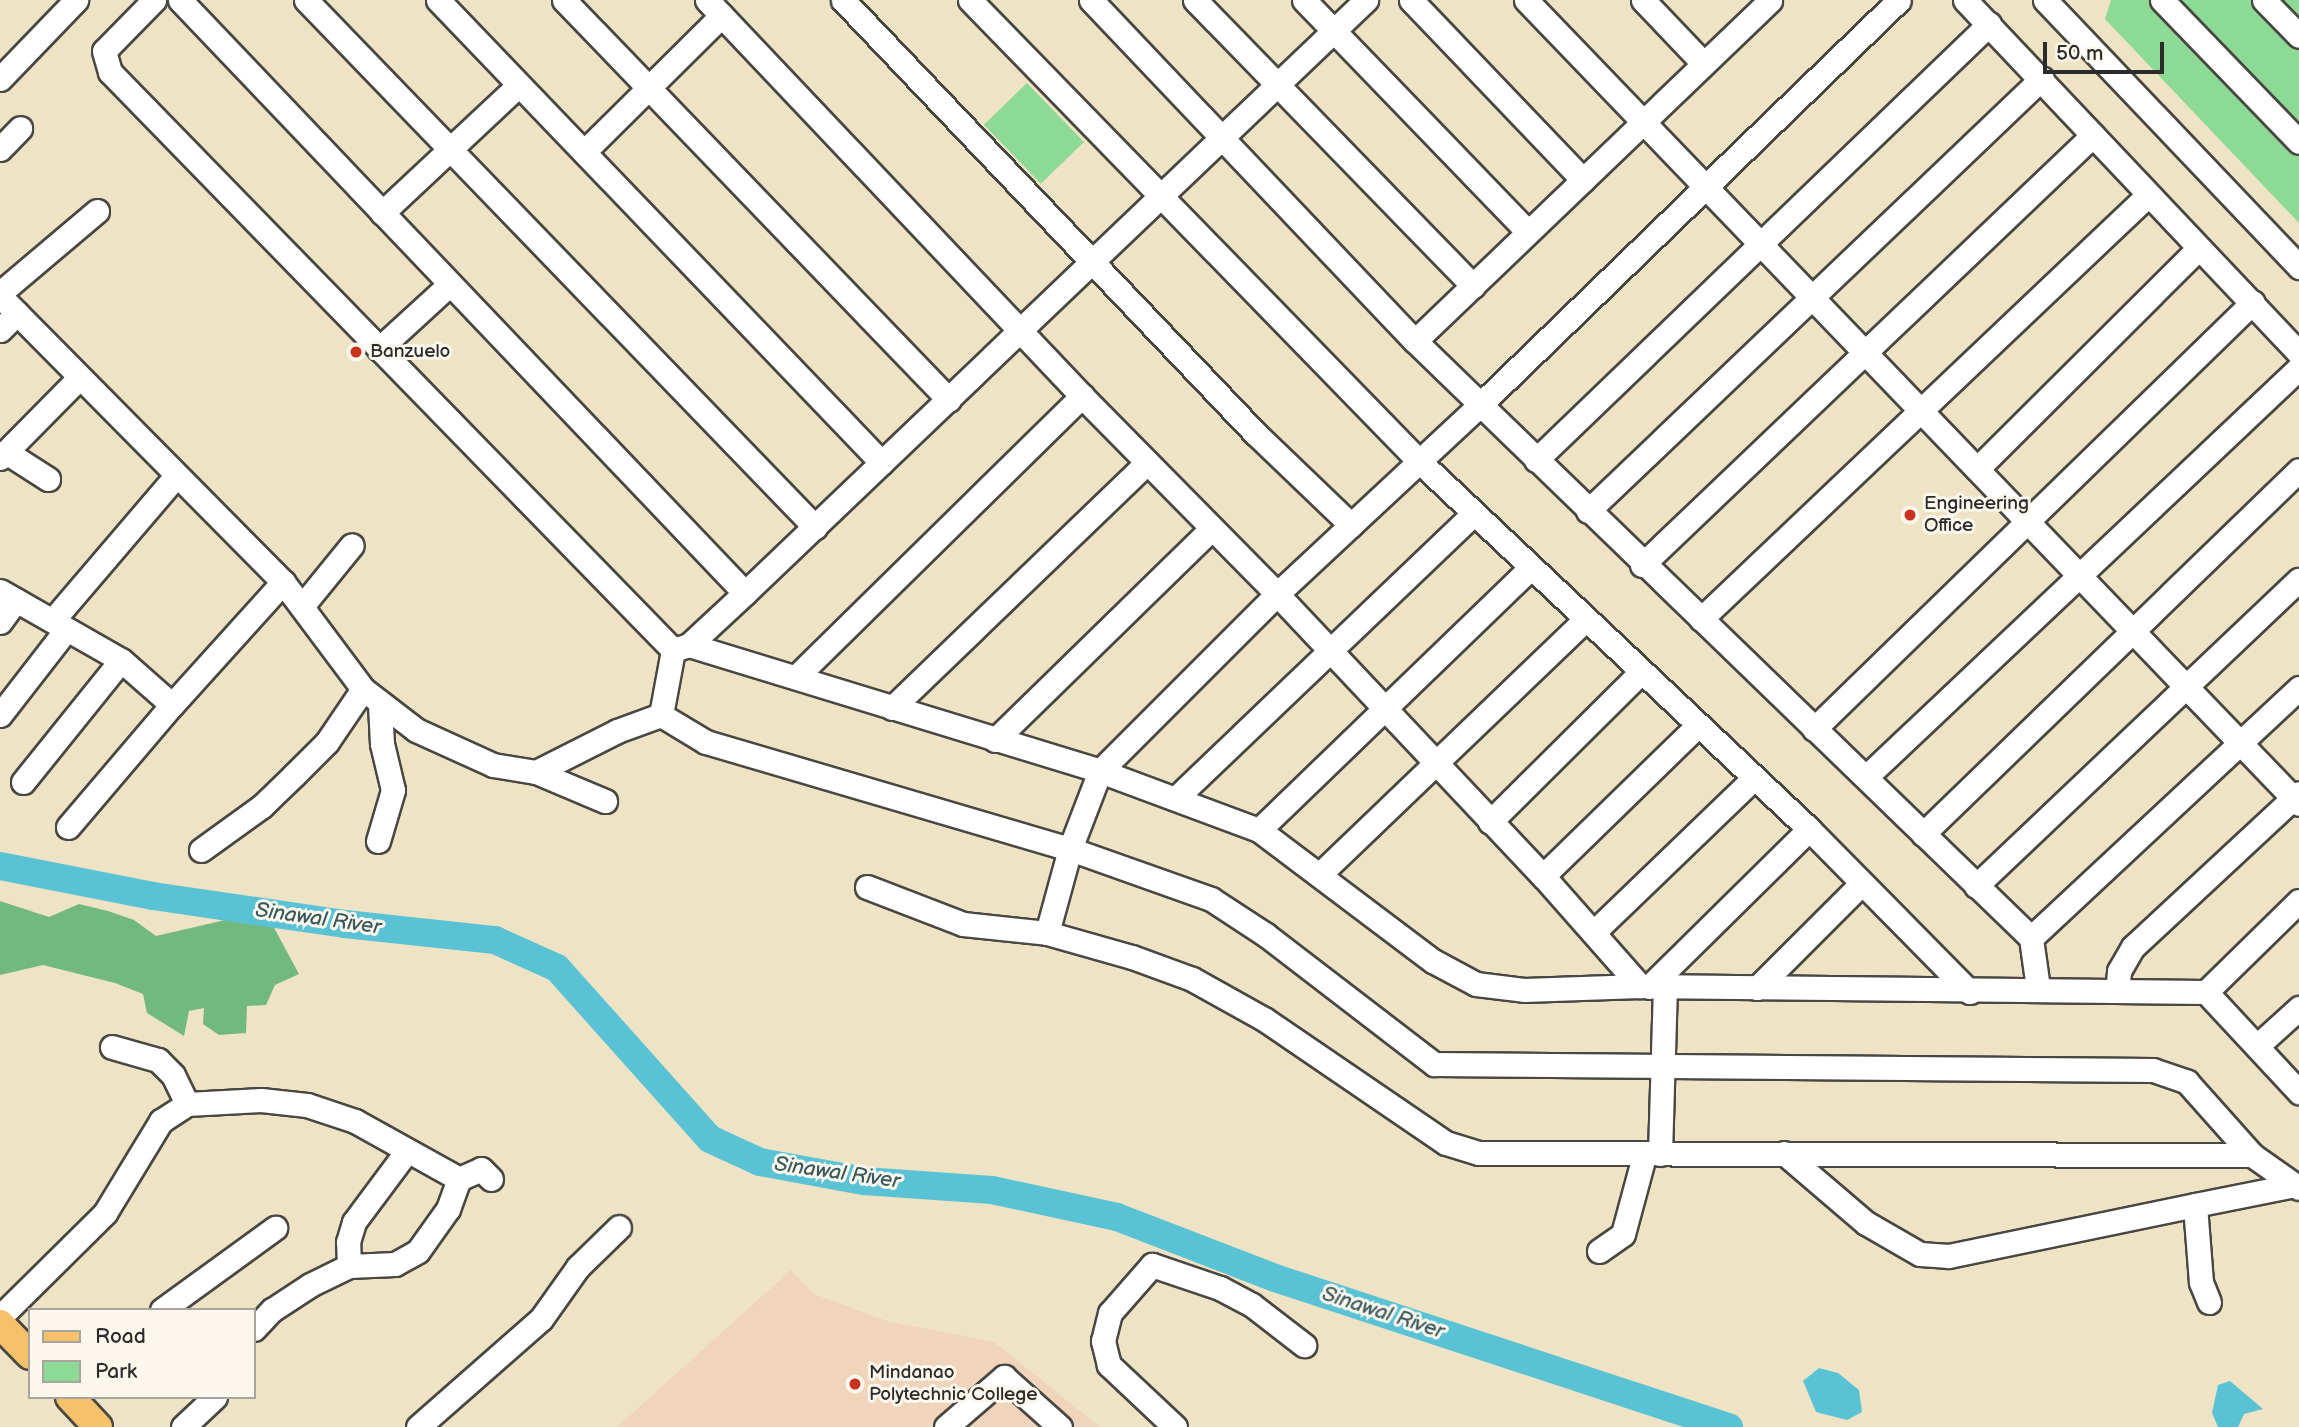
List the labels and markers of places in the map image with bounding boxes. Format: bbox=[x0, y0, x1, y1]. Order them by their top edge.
place label: Banzuelo bbox=[370, 341, 450, 363]
marker: Banzuelo bbox=[348, 344, 364, 360]
place label: Engineering Office bbox=[1924, 493, 2029, 537]
marker: Engineering Office bbox=[1902, 507, 1918, 523]
place label: Mindanao Polytechnic College bbox=[869, 1362, 1038, 1406]
marker: Mindanao Polytechnic College bbox=[847, 1376, 863, 1392]

